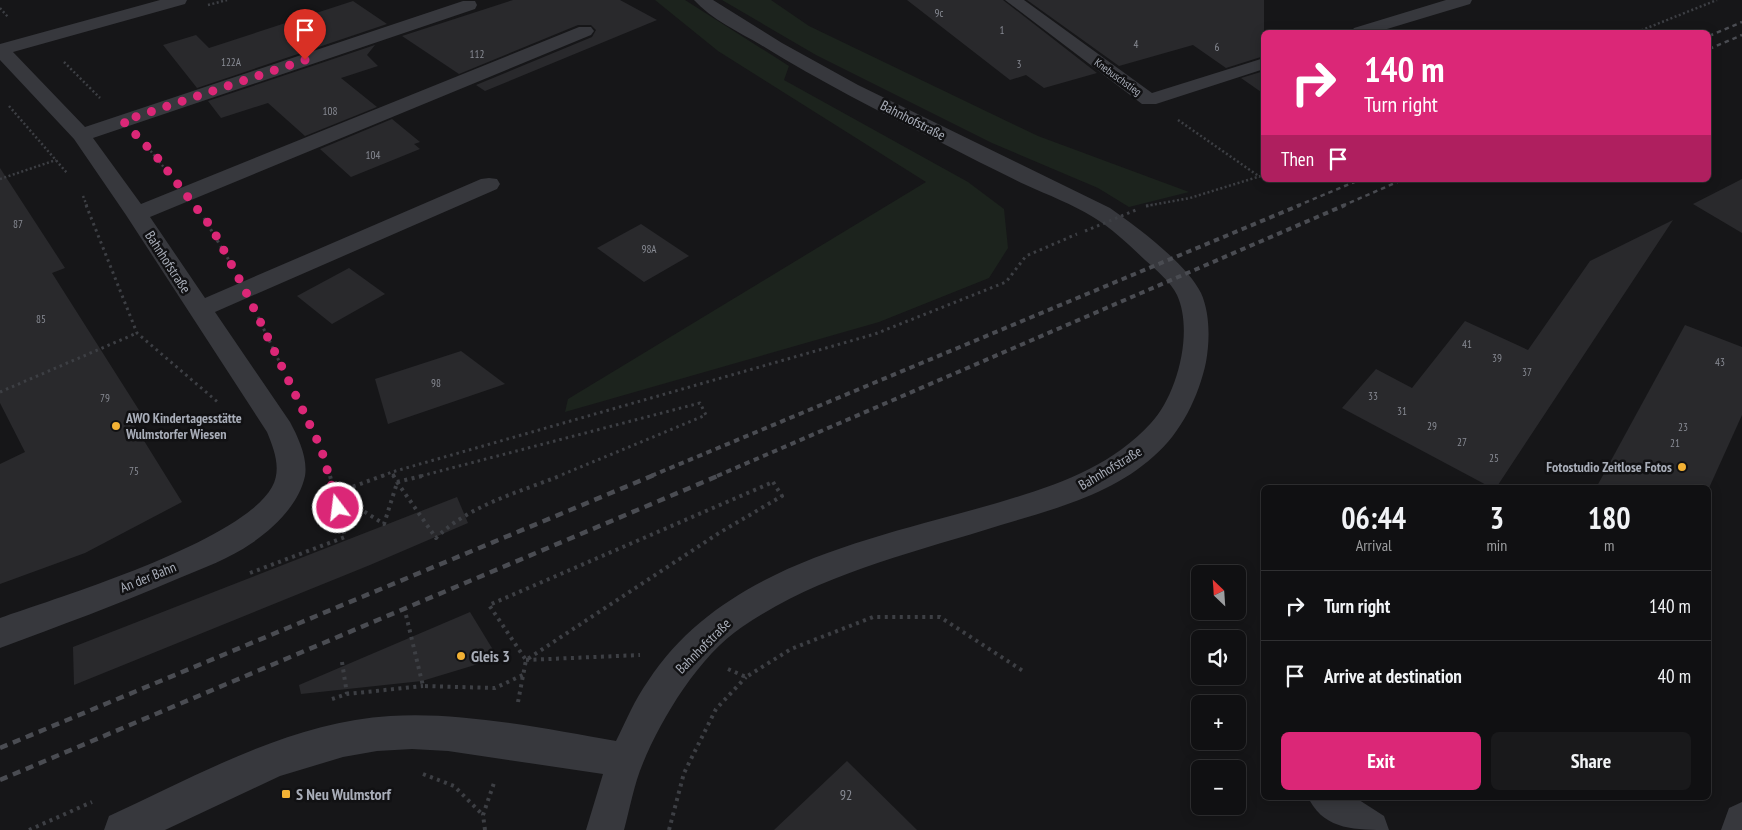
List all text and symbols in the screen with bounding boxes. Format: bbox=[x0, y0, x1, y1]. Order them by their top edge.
house number: 9c bbox=[935, 6, 944, 20]
pin bbox=[284, 9, 326, 60]
icon: arrive bbox=[291, 16, 319, 44]
house number: 1 bbox=[1000, 23, 1005, 37]
house number: 4 bbox=[1134, 37, 1139, 51]
house number: 6 bbox=[1215, 40, 1220, 54]
text: 140 m bbox=[1364, 46, 1445, 92]
house number: 112 bbox=[470, 47, 484, 61]
icon: right bbox=[1281, 50, 1346, 115]
house number: 122A bbox=[221, 55, 242, 69]
street label: Knebuschstieg bbox=[1092, 55, 1145, 99]
house number: 3 bbox=[1017, 57, 1022, 71]
text: Turn right bbox=[1364, 90, 1438, 118]
street label: Bahnhofstraße bbox=[877, 96, 949, 144]
house number: 108 bbox=[323, 104, 337, 118]
icon: arrive bbox=[1324, 145, 1352, 173]
text: Then bbox=[1281, 147, 1314, 171]
house number: 104 bbox=[366, 148, 380, 162]
house number: 87 bbox=[13, 217, 23, 231]
street label: Bahnhofstraße bbox=[141, 227, 195, 297]
house number: 98A bbox=[641, 242, 657, 256]
house number: 85 bbox=[36, 312, 46, 326]
house number: 41 bbox=[1462, 337, 1472, 351]
house number: 39 bbox=[1492, 351, 1502, 365]
house number: 43 bbox=[1715, 355, 1725, 369]
house number: 37 bbox=[1522, 365, 1532, 379]
house number: 98 bbox=[431, 376, 441, 390]
house number: 33 bbox=[1368, 389, 1378, 403]
house number: 79 bbox=[100, 391, 110, 405]
house number: 31 bbox=[1397, 404, 1407, 418]
place label: AWO Kindertagesstätte Wulmstorfer Wiesen bbox=[125, 409, 242, 443]
house number: 29 bbox=[1427, 419, 1437, 433]
marker: AWO Kindertagesstätte Wulmstorfer Wiesen bbox=[110, 420, 122, 432]
house number: 23 bbox=[1678, 420, 1688, 434]
house number: 27 bbox=[1457, 435, 1467, 449]
house number: 21 bbox=[1670, 436, 1680, 450]
street label: Bahnhofstraße bbox=[1075, 442, 1145, 494]
house number: 25 bbox=[1489, 451, 1499, 465]
place label: Fotostudio Zeitlose Fotos bbox=[1546, 458, 1672, 476]
marker: Fotostudio Zeitlose Fotos bbox=[1676, 461, 1688, 473]
house number: 75 bbox=[129, 464, 139, 478]
position arrow bbox=[311, 481, 363, 533]
text: 06:44 bbox=[1341, 498, 1406, 537]
text: 3 bbox=[1490, 498, 1504, 537]
text: 180 bbox=[1588, 498, 1631, 537]
text: Arrival bbox=[1356, 535, 1392, 555]
text: min bbox=[1486, 535, 1507, 555]
text: m bbox=[1604, 535, 1614, 555]
street label: An der Bahn bbox=[117, 558, 179, 596]
north arrow bbox=[1191, 565, 1246, 620]
map controls bbox=[1191, 565, 1246, 815]
icon: right bbox=[1281, 592, 1309, 620]
text: Turn right bbox=[1324, 594, 1390, 618]
text: 140 m bbox=[1649, 594, 1691, 618]
street label: Bahnhofstraße bbox=[672, 614, 735, 677]
button: sound bbox=[1191, 630, 1246, 685]
place label: Gleis 3 bbox=[471, 646, 510, 666]
marker: Gleis 3 bbox=[455, 650, 467, 662]
icon: arrive bbox=[1281, 662, 1309, 690]
text: Arrive at destination bbox=[1324, 664, 1462, 688]
text: 40 m bbox=[1658, 664, 1691, 688]
button: + bbox=[1191, 695, 1246, 750]
button: Exit bbox=[1281, 732, 1481, 790]
button: Share bbox=[1491, 732, 1691, 790]
button: − bbox=[1191, 760, 1246, 815]
place label: S Neu Wulmstorf bbox=[296, 784, 391, 804]
house number: 92 bbox=[840, 786, 852, 804]
marker: S Neu Wulmstorf bbox=[280, 788, 292, 800]

